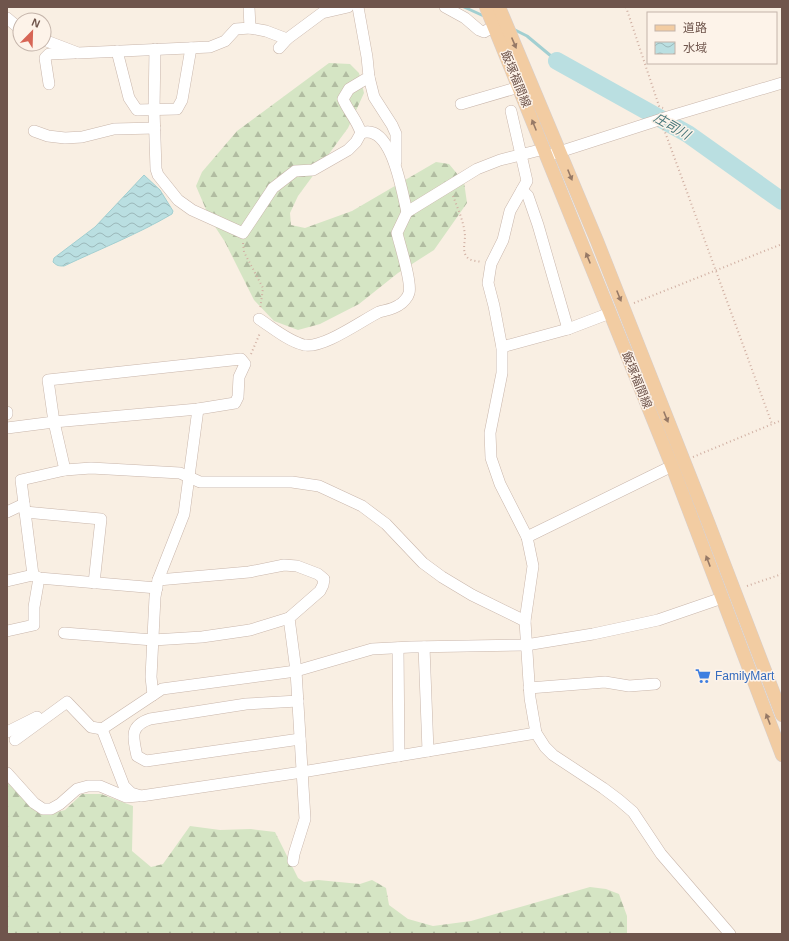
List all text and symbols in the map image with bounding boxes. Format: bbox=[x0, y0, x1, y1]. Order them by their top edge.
north arrow bbox=[12, 12, 52, 52]
legend bbox=[647, 12, 777, 64]
text: N bbox=[30, 16, 42, 30]
text: 道路 bbox=[683, 21, 707, 35]
one-way arrow bbox=[510, 37, 517, 49]
text: 水域 bbox=[683, 41, 707, 55]
street label: 飯塚福間線 bbox=[498, 49, 534, 109]
water label: 庄司川 bbox=[651, 110, 694, 143]
one-way arrow bbox=[531, 118, 537, 130]
one-way arrow bbox=[568, 170, 574, 182]
one-way arrow bbox=[585, 253, 591, 264]
one-way arrow bbox=[616, 291, 622, 303]
street label: 飯塚福間線 bbox=[619, 350, 655, 410]
one-way arrow bbox=[664, 411, 670, 423]
one-way arrow bbox=[705, 555, 711, 567]
supermarket icon: FamilyMart bbox=[694, 667, 712, 685]
place label: FamilyMart bbox=[715, 669, 775, 683]
one-way arrow bbox=[765, 712, 771, 724]

